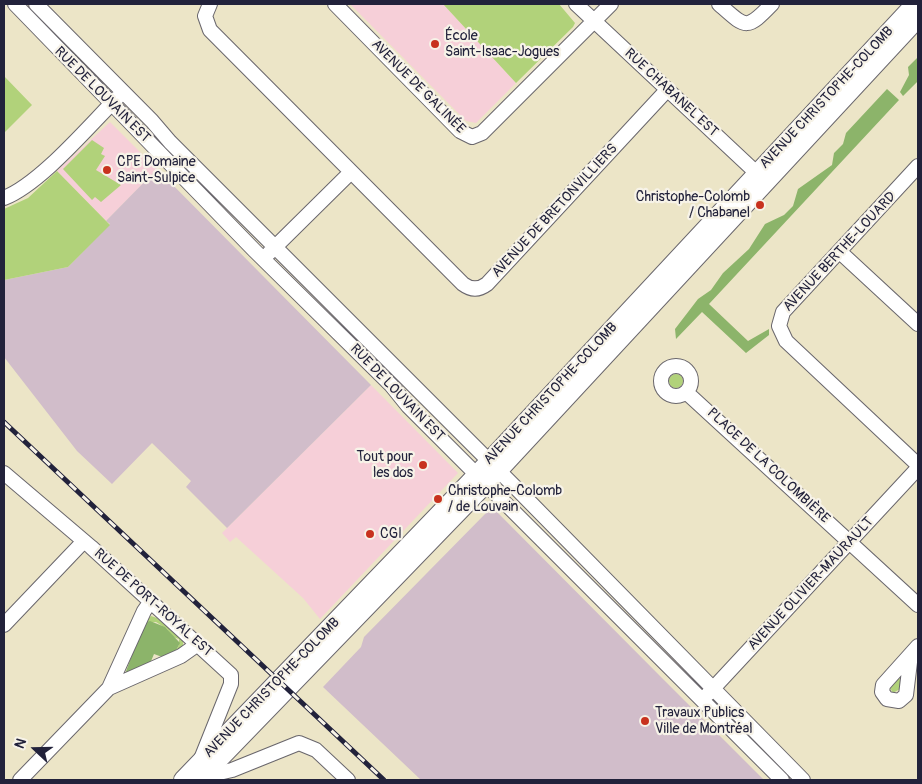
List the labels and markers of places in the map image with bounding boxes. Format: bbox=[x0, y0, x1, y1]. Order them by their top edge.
place label: École Saint-Isaac-Jogues bbox=[445, 28, 559, 60]
marker: École Saint-Isaac-Jogues bbox=[429, 38, 441, 50]
place label: CPE Domaine Saint-Sulpice bbox=[117, 154, 196, 186]
marker: CPE Domaine Saint-Sulpice bbox=[101, 164, 113, 176]
place label: Christophe-Colomb / Chabanel bbox=[636, 189, 750, 222]
marker: Christophe-Colomb / Chabanel bbox=[754, 199, 766, 211]
place label: Tout pour les dos bbox=[356, 449, 413, 482]
marker: Tout pour les dos bbox=[417, 459, 429, 471]
place label: Christophe-Colomb / de Louvain bbox=[448, 483, 562, 516]
marker: Christophe-Colomb / de Louvain bbox=[432, 493, 444, 505]
place label: CGI bbox=[380, 526, 402, 542]
marker: CGI bbox=[364, 528, 376, 540]
place label: Travaux Publics Ville de Montréal bbox=[655, 705, 753, 738]
marker: Travaux Publics Ville de Montréal bbox=[639, 715, 651, 727]

